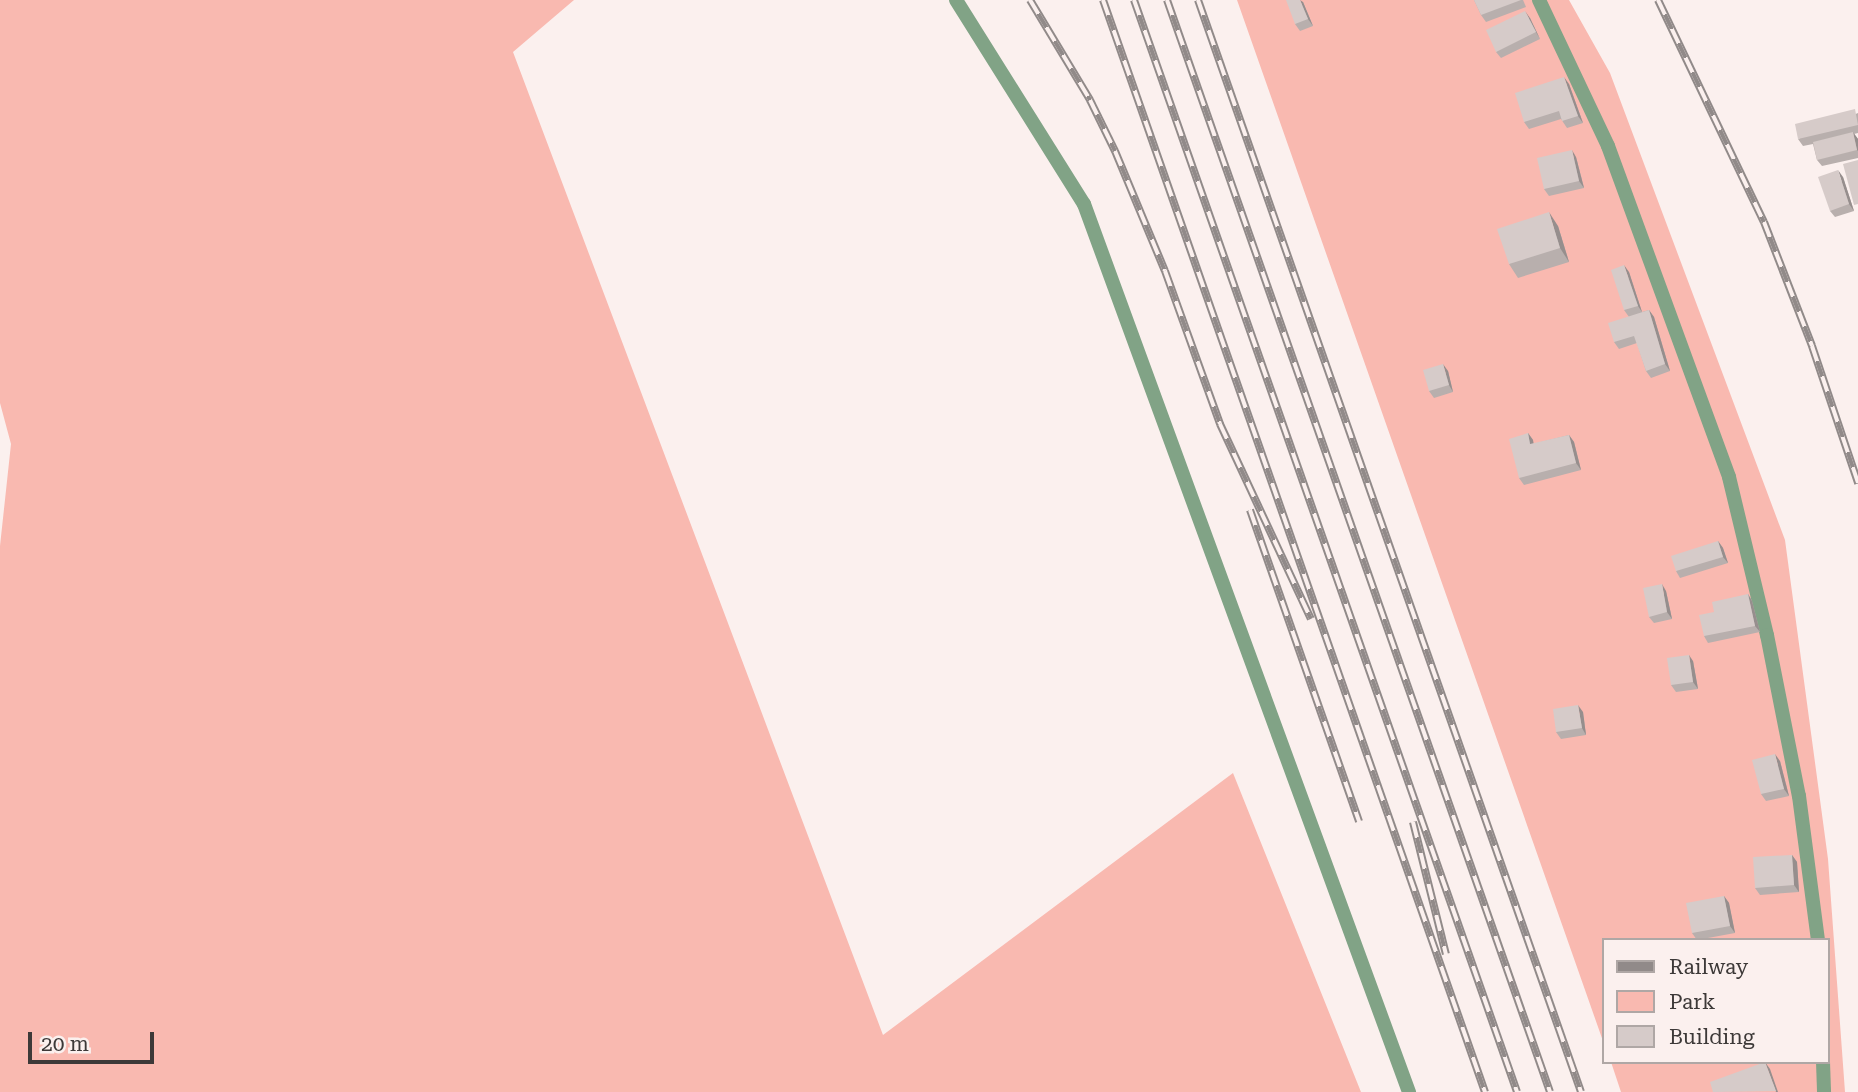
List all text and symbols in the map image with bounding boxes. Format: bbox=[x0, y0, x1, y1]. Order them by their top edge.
legend bbox=[1602, 938, 1830, 1064]
text: Railway bbox=[1669, 955, 1748, 979]
text: Park bbox=[1669, 990, 1715, 1014]
scale bar bbox=[32, 1018, 158, 1062]
text: Building bbox=[1669, 1025, 1755, 1049]
text: 20 m bbox=[41, 1032, 89, 1056]

